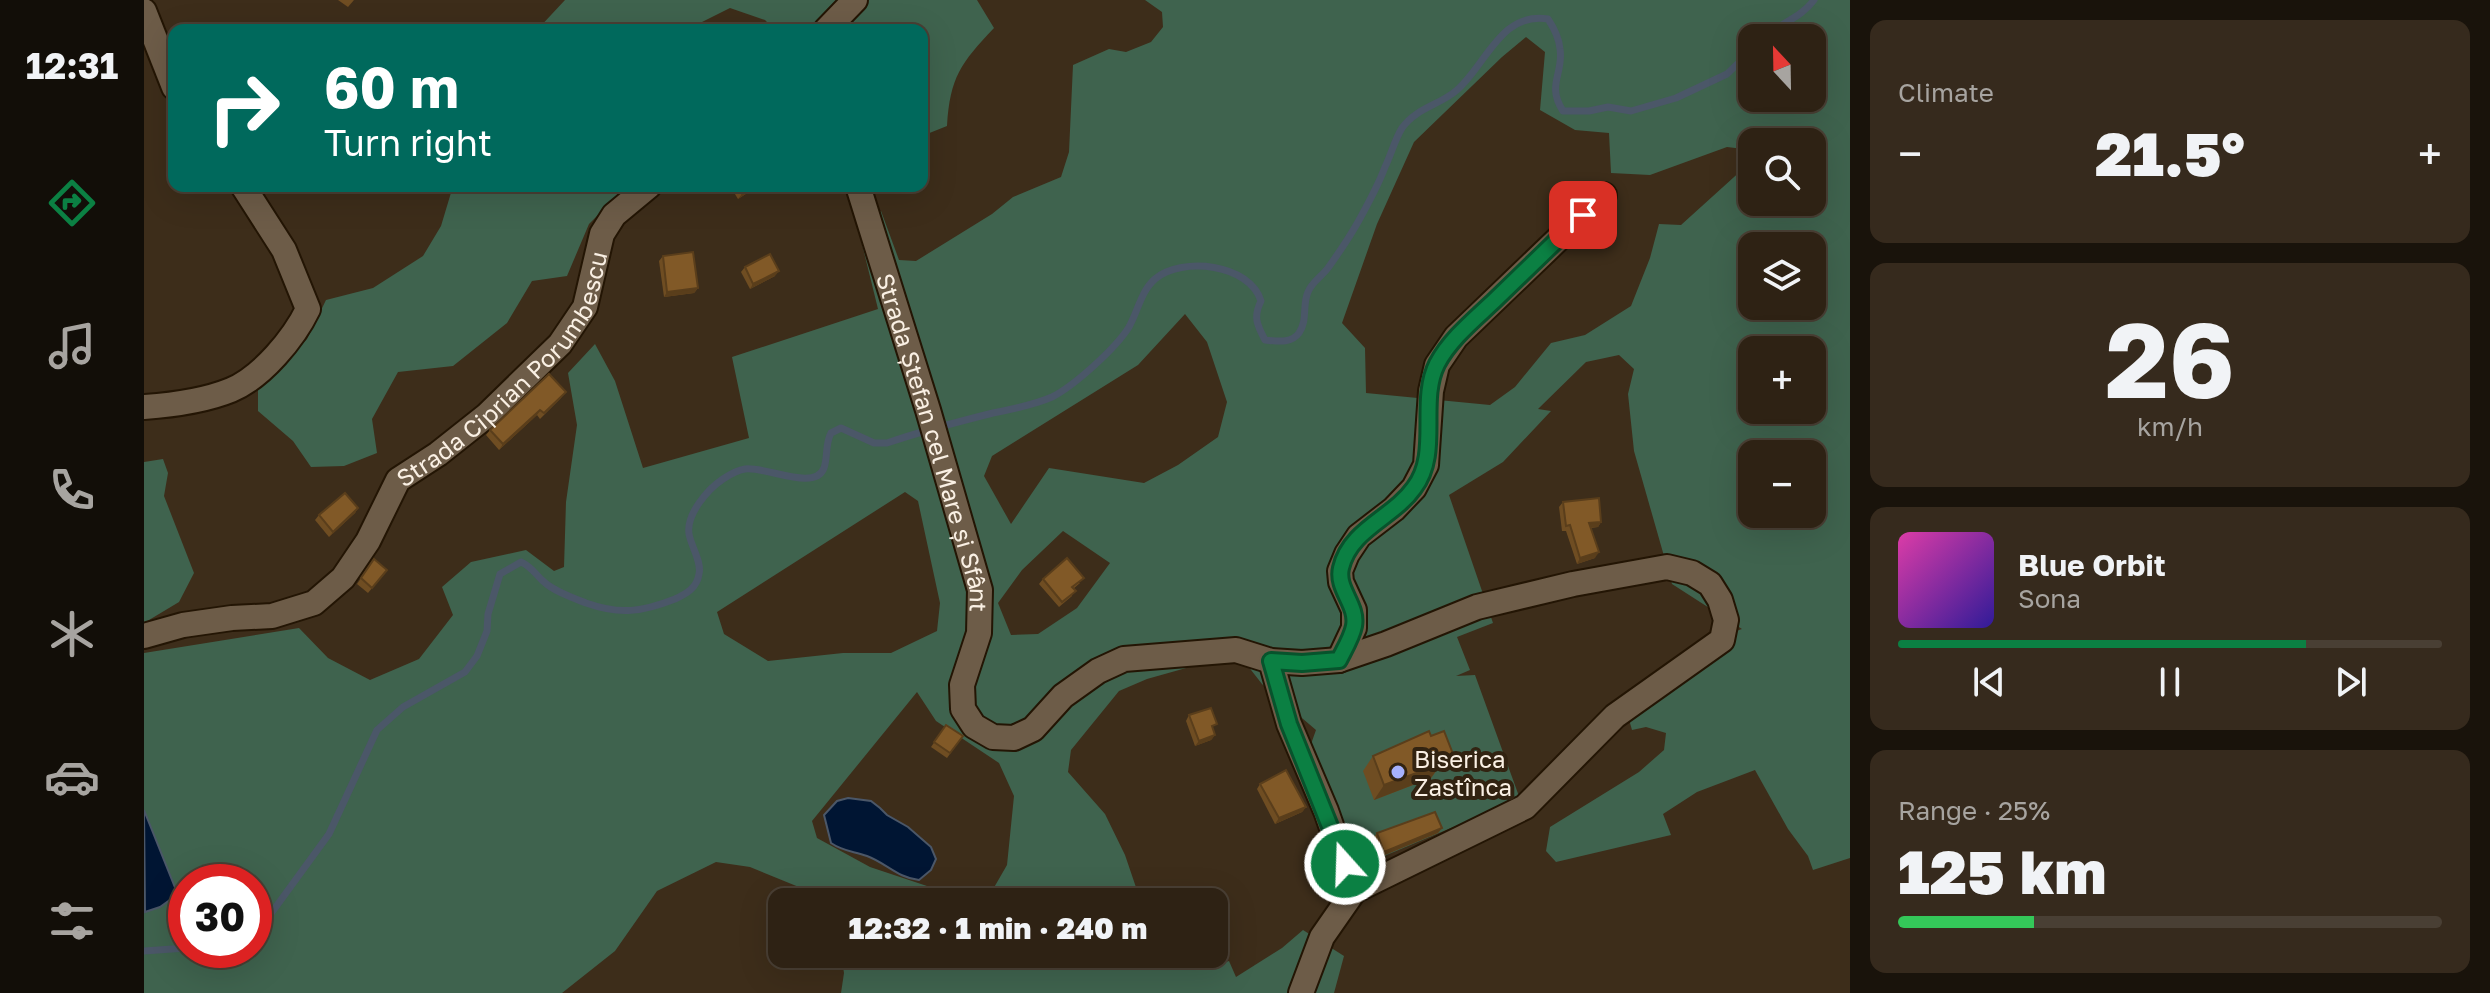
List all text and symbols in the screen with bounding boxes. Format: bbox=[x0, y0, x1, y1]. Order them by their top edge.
north arrow bbox=[1738, 24, 1826, 112]
map controls bbox=[1738, 24, 1826, 528]
text: 12:31 bbox=[26, 44, 118, 87]
text: 60 m bbox=[324, 53, 459, 120]
icon: right bbox=[192, 56, 296, 160]
text: Climate bbox=[1898, 77, 1994, 108]
text: 21.5° bbox=[2095, 117, 2245, 189]
text: Turn right bbox=[324, 121, 492, 164]
text: − bbox=[1898, 127, 1922, 180]
text: + bbox=[2418, 127, 2442, 180]
button: search bbox=[1738, 128, 1826, 216]
icon: directions bbox=[44, 175, 100, 231]
pin bbox=[1549, 181, 1617, 249]
icon: arrive bbox=[1561, 193, 1605, 237]
button: layers bbox=[1738, 232, 1826, 320]
street label: Strada Ciprian Porumbescu bbox=[390, 248, 612, 492]
street label: Strada Ștefan cel Mare și Sfânt bbox=[872, 269, 995, 612]
text: 26 bbox=[2105, 296, 2235, 421]
icon: music bbox=[44, 318, 100, 374]
button: + bbox=[1738, 336, 1826, 424]
text: km/h bbox=[2137, 411, 2203, 442]
button: − bbox=[1738, 440, 1826, 528]
icon: phone bbox=[44, 462, 100, 518]
text: Blue Orbit bbox=[2018, 547, 2166, 583]
text: Sona bbox=[2018, 583, 2081, 614]
icon: climate bbox=[44, 606, 100, 662]
icon: previous bbox=[1967, 660, 2011, 704]
icon: pause bbox=[2148, 660, 2192, 704]
icon: next bbox=[2329, 660, 2373, 704]
place label: Biserica Zastînca bbox=[1414, 744, 1512, 801]
icon: car bbox=[44, 749, 100, 805]
marker: Biserica Zastînca bbox=[1389, 763, 1407, 781]
text: Range · 25% bbox=[1898, 795, 2050, 826]
position arrow bbox=[1303, 822, 1387, 906]
text: 125 km bbox=[1898, 835, 2107, 907]
speed limit sign: 30 bbox=[168, 864, 272, 968]
icon: filters bbox=[44, 893, 100, 949]
text: 12:32 · 1 min · 240 m bbox=[849, 910, 1147, 946]

